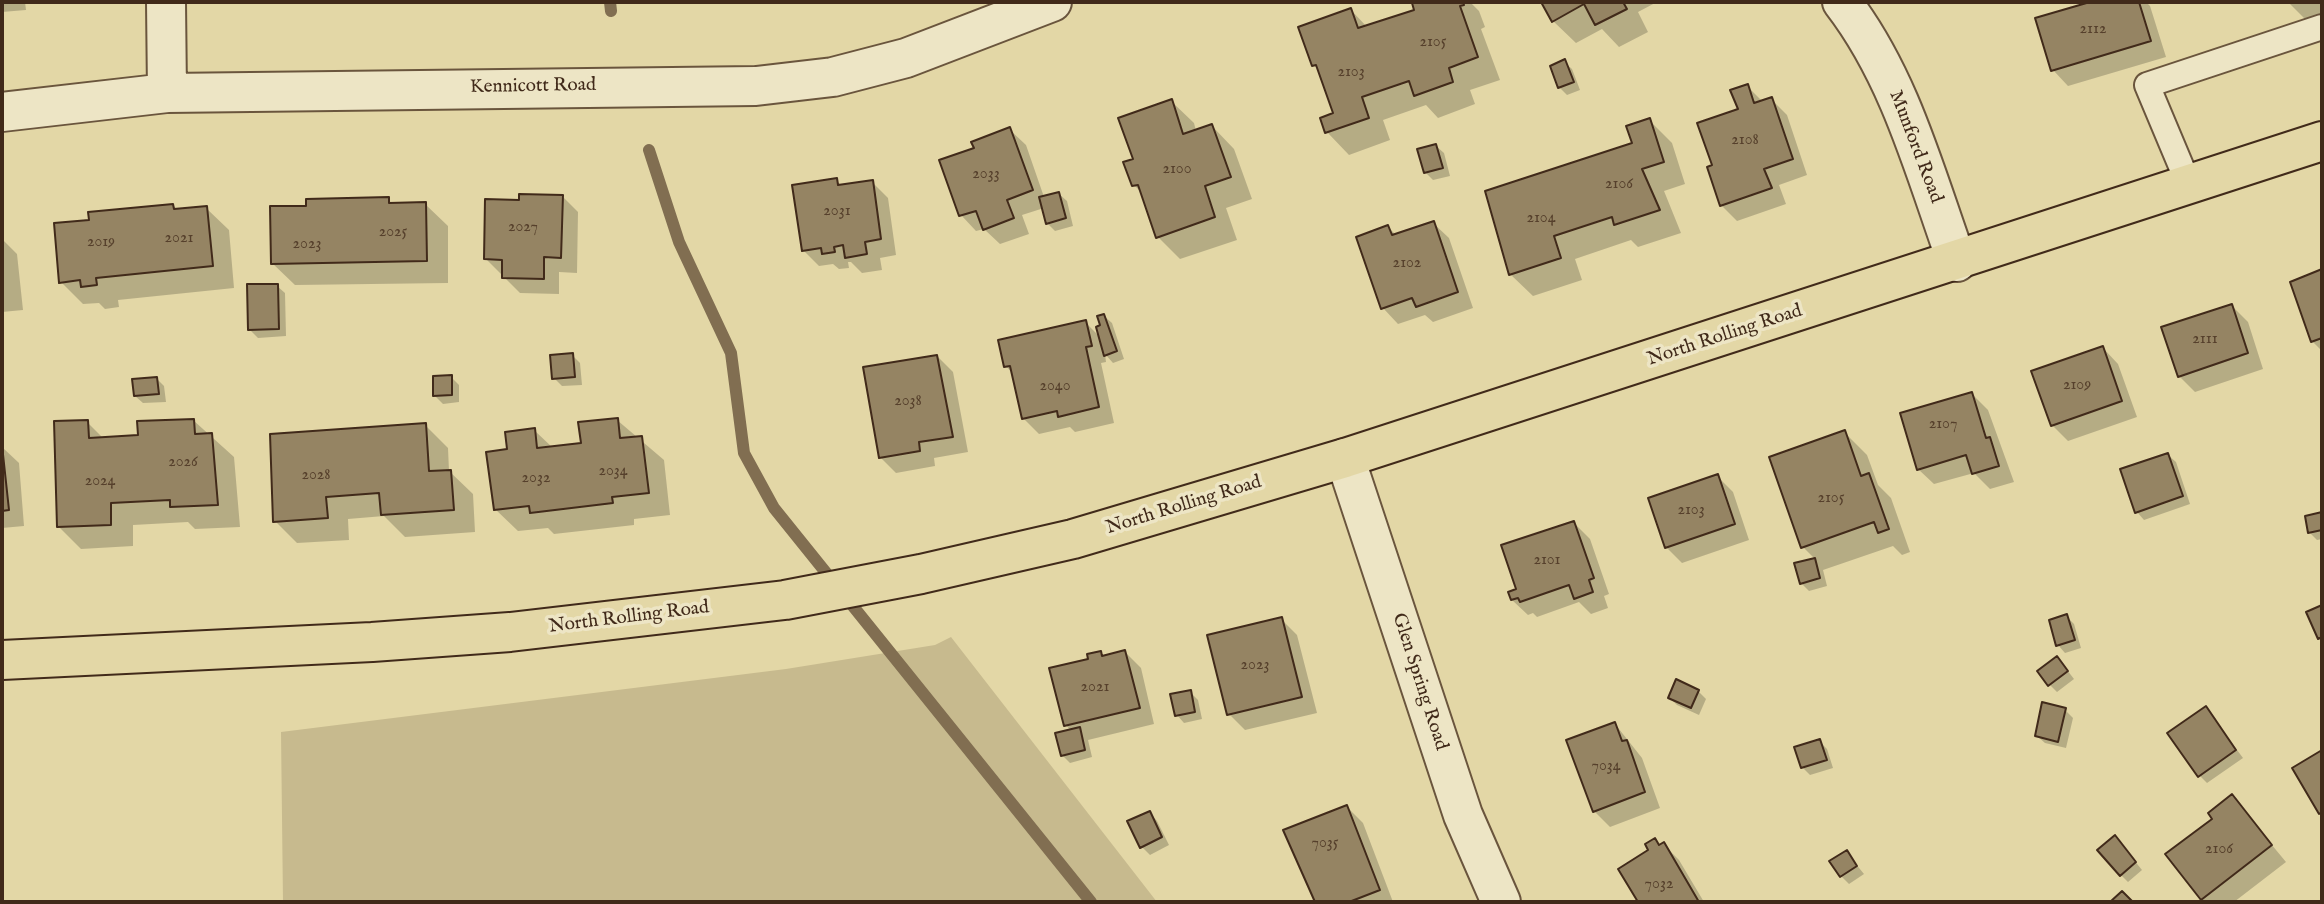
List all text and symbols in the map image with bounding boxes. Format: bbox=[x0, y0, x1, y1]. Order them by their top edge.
house number: 2112 bbox=[2080, 20, 2106, 40]
house number: 2105 bbox=[1419, 33, 1447, 53]
house number: 2103 bbox=[1337, 63, 1365, 83]
street label: Kennicott Road bbox=[470, 75, 596, 99]
street label: Munford Road bbox=[1883, 87, 1947, 207]
house number: 2108 bbox=[1731, 131, 1759, 151]
house number: 2100 bbox=[1162, 160, 1192, 180]
house number: 2033 bbox=[972, 165, 1000, 185]
house number: 2106 bbox=[1605, 175, 1633, 195]
house number: 2031 bbox=[823, 202, 851, 222]
house number: 2104 bbox=[1526, 209, 1556, 229]
house number: 2027 bbox=[508, 218, 538, 238]
house number: 2025 bbox=[379, 223, 407, 243]
house number: 2021 bbox=[165, 229, 193, 249]
house number: 2019 bbox=[87, 233, 115, 253]
house number: 2023 bbox=[293, 235, 321, 255]
house number: 2102 bbox=[1393, 254, 1421, 274]
street label: North Rolling Road bbox=[1645, 300, 1805, 372]
house number: 2111 bbox=[2192, 330, 2218, 350]
house number: 2109 bbox=[2063, 376, 2091, 396]
house number: 2040 bbox=[1039, 377, 1071, 397]
house number: 2038 bbox=[894, 392, 922, 412]
house number: 2107 bbox=[1929, 415, 1957, 435]
house number: 2026 bbox=[168, 453, 198, 473]
house number: 2034 bbox=[598, 462, 628, 482]
house number: 2028 bbox=[301, 466, 331, 486]
house number: 2032 bbox=[522, 469, 550, 489]
house number: 2024 bbox=[85, 472, 115, 492]
street label: North Rolling Road bbox=[1103, 472, 1265, 540]
house number: 2105 bbox=[1817, 489, 1845, 509]
house number: 2103 bbox=[1677, 501, 1705, 521]
house number: 2101 bbox=[1533, 551, 1561, 571]
street label: North Rolling Road bbox=[548, 597, 710, 639]
street label: Glen Spring Road bbox=[1386, 611, 1452, 753]
house number: 2023 bbox=[1241, 656, 1269, 676]
house number: 2021 bbox=[1081, 678, 1109, 698]
house number: 7034 bbox=[1591, 757, 1621, 777]
house number: 7035 bbox=[1311, 834, 1339, 854]
house number: 2106 bbox=[2205, 840, 2233, 860]
house number: 7032 bbox=[1645, 875, 1673, 895]

